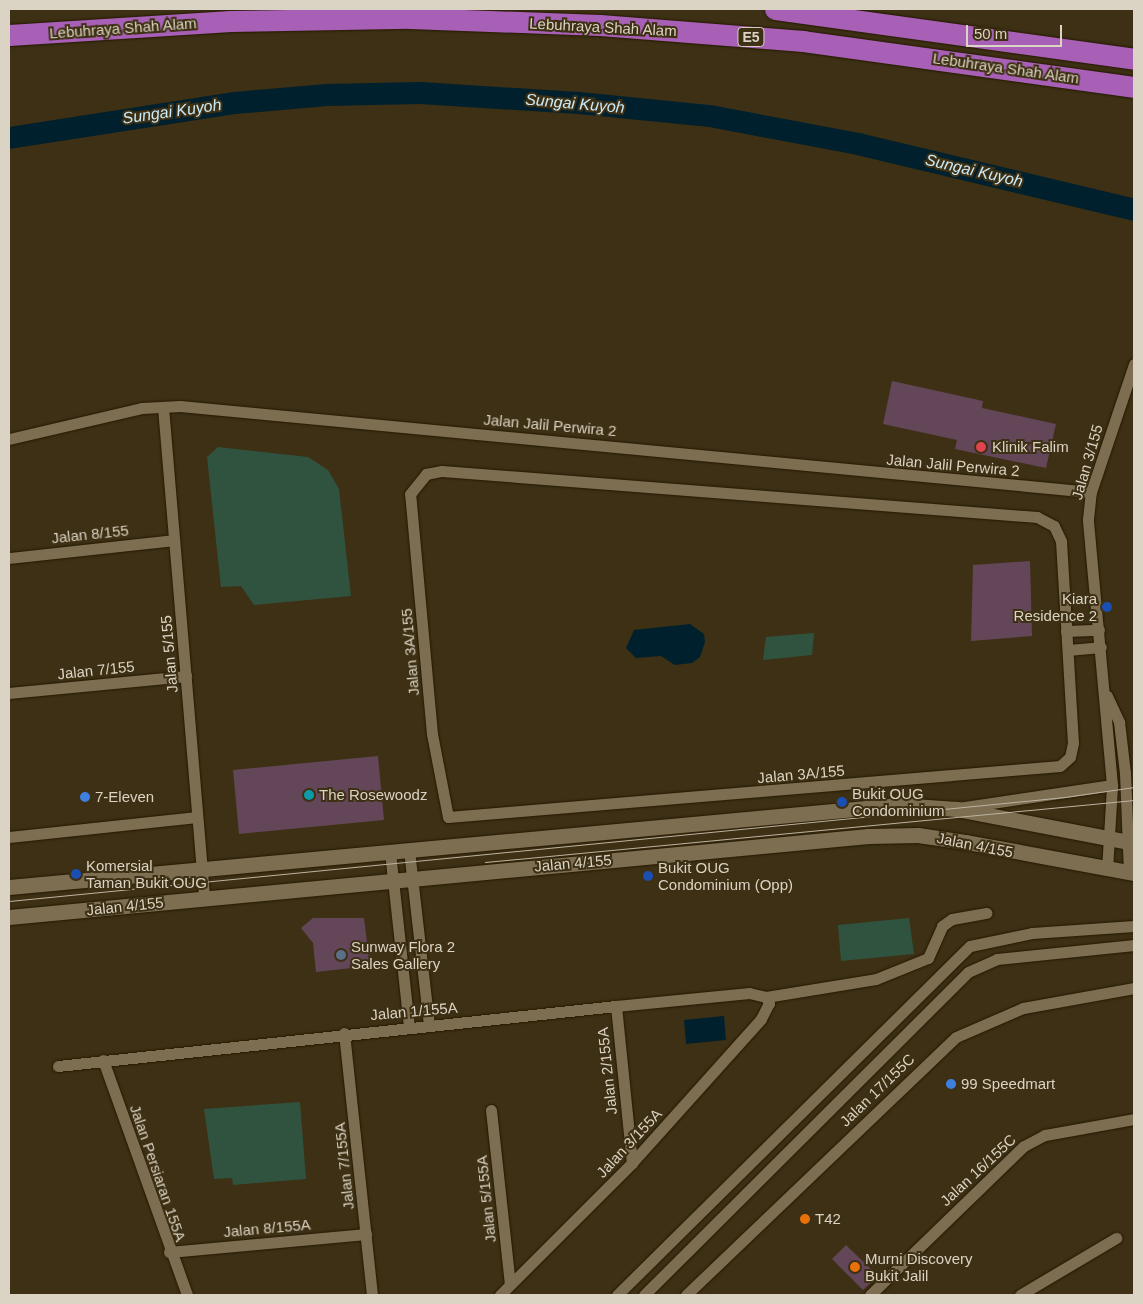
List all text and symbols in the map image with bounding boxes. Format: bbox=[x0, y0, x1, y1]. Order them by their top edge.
street label: Lebuhraya Shah Alam bbox=[48, 14, 198, 42]
street label: Lebuhraya Shah Alam bbox=[528, 14, 678, 40]
scale bar bbox=[968, 15, 1064, 47]
text: 50 m bbox=[974, 25, 1007, 42]
road number: E5 bbox=[737, 26, 765, 48]
street label: Lebuhraya Shah Alam bbox=[931, 49, 1081, 87]
water label: Sungai Kuyoh bbox=[525, 90, 625, 118]
water label: Sungai Kuyoh bbox=[121, 96, 223, 128]
water label: Sungai Kuyoh bbox=[923, 150, 1025, 192]
street label: Jalan Jalil Perwira 2 bbox=[483, 410, 617, 440]
street label: Jalan 3/155 bbox=[1068, 422, 1106, 502]
place label: Klinik Falim bbox=[992, 438, 1069, 456]
marker: Klinik Falim bbox=[974, 440, 988, 454]
street label: Jalan Jalil Perwira 2 bbox=[886, 450, 1020, 480]
street label: Jalan 8/155 bbox=[50, 521, 130, 547]
place label: Kiara Residence 2 bbox=[1014, 589, 1097, 624]
marker: Kiara Residence 2 bbox=[1101, 601, 1113, 613]
street label: Jalan 3A/155 bbox=[397, 608, 423, 696]
street label: Jalan 5/155 bbox=[157, 615, 181, 693]
street label: Jalan 7/155 bbox=[56, 657, 136, 683]
street label: Jalan 3A/155 bbox=[757, 761, 845, 787]
place label: Bukit OUG Condominium bbox=[852, 784, 945, 819]
place label: The Rosewoodz bbox=[319, 786, 427, 804]
place label: 7-Eleven bbox=[95, 788, 154, 806]
marker: The Rosewoodz bbox=[303, 789, 315, 801]
marker: 7-Eleven bbox=[79, 791, 91, 803]
marker: Bukit OUG Condominium bbox=[836, 796, 848, 808]
street label: Jalan 4/155 bbox=[935, 829, 1015, 861]
street label: Jalan 4/155 bbox=[534, 851, 612, 875]
place label: Komersial Taman Bukit OUG bbox=[86, 856, 207, 891]
place label: Bukit OUG Condominium (Opp) bbox=[658, 858, 793, 893]
marker: Komersial Taman Bukit OUG bbox=[70, 868, 82, 880]
marker: Bukit OUG Condominium (Opp) bbox=[642, 870, 654, 882]
street label: Jalan 4/155 bbox=[85, 893, 165, 919]
place label: Sunway Flora 2 Sales Gallery bbox=[351, 937, 455, 972]
marker: Sunway Flora 2 Sales Gallery bbox=[335, 949, 347, 961]
street label: Jalan 1/155A bbox=[370, 998, 458, 1024]
street label: Jalan 2/155A bbox=[593, 1027, 621, 1115]
street label: Jalan 17/155C bbox=[836, 1050, 918, 1130]
place label: 99 Speedmart bbox=[961, 1075, 1055, 1093]
marker: 99 Speedmart bbox=[945, 1078, 957, 1090]
street label: Jalan Persiaran 155A bbox=[126, 1102, 190, 1244]
street label: Jalan 3/155A bbox=[593, 1105, 665, 1181]
street label: Jalan 7/155A bbox=[330, 1122, 358, 1210]
street label: Jalan 16/155C bbox=[936, 1130, 1020, 1210]
street label: Jalan 5/155A bbox=[472, 1155, 500, 1243]
place label: T42 bbox=[815, 1210, 841, 1228]
marker: T42 bbox=[799, 1213, 811, 1225]
street label: Jalan 8/155A bbox=[223, 1215, 311, 1241]
place label: Murni Discovery Bukit Jalil bbox=[865, 1249, 973, 1284]
marker: Murni Discovery Bukit Jalil bbox=[849, 1261, 861, 1273]

